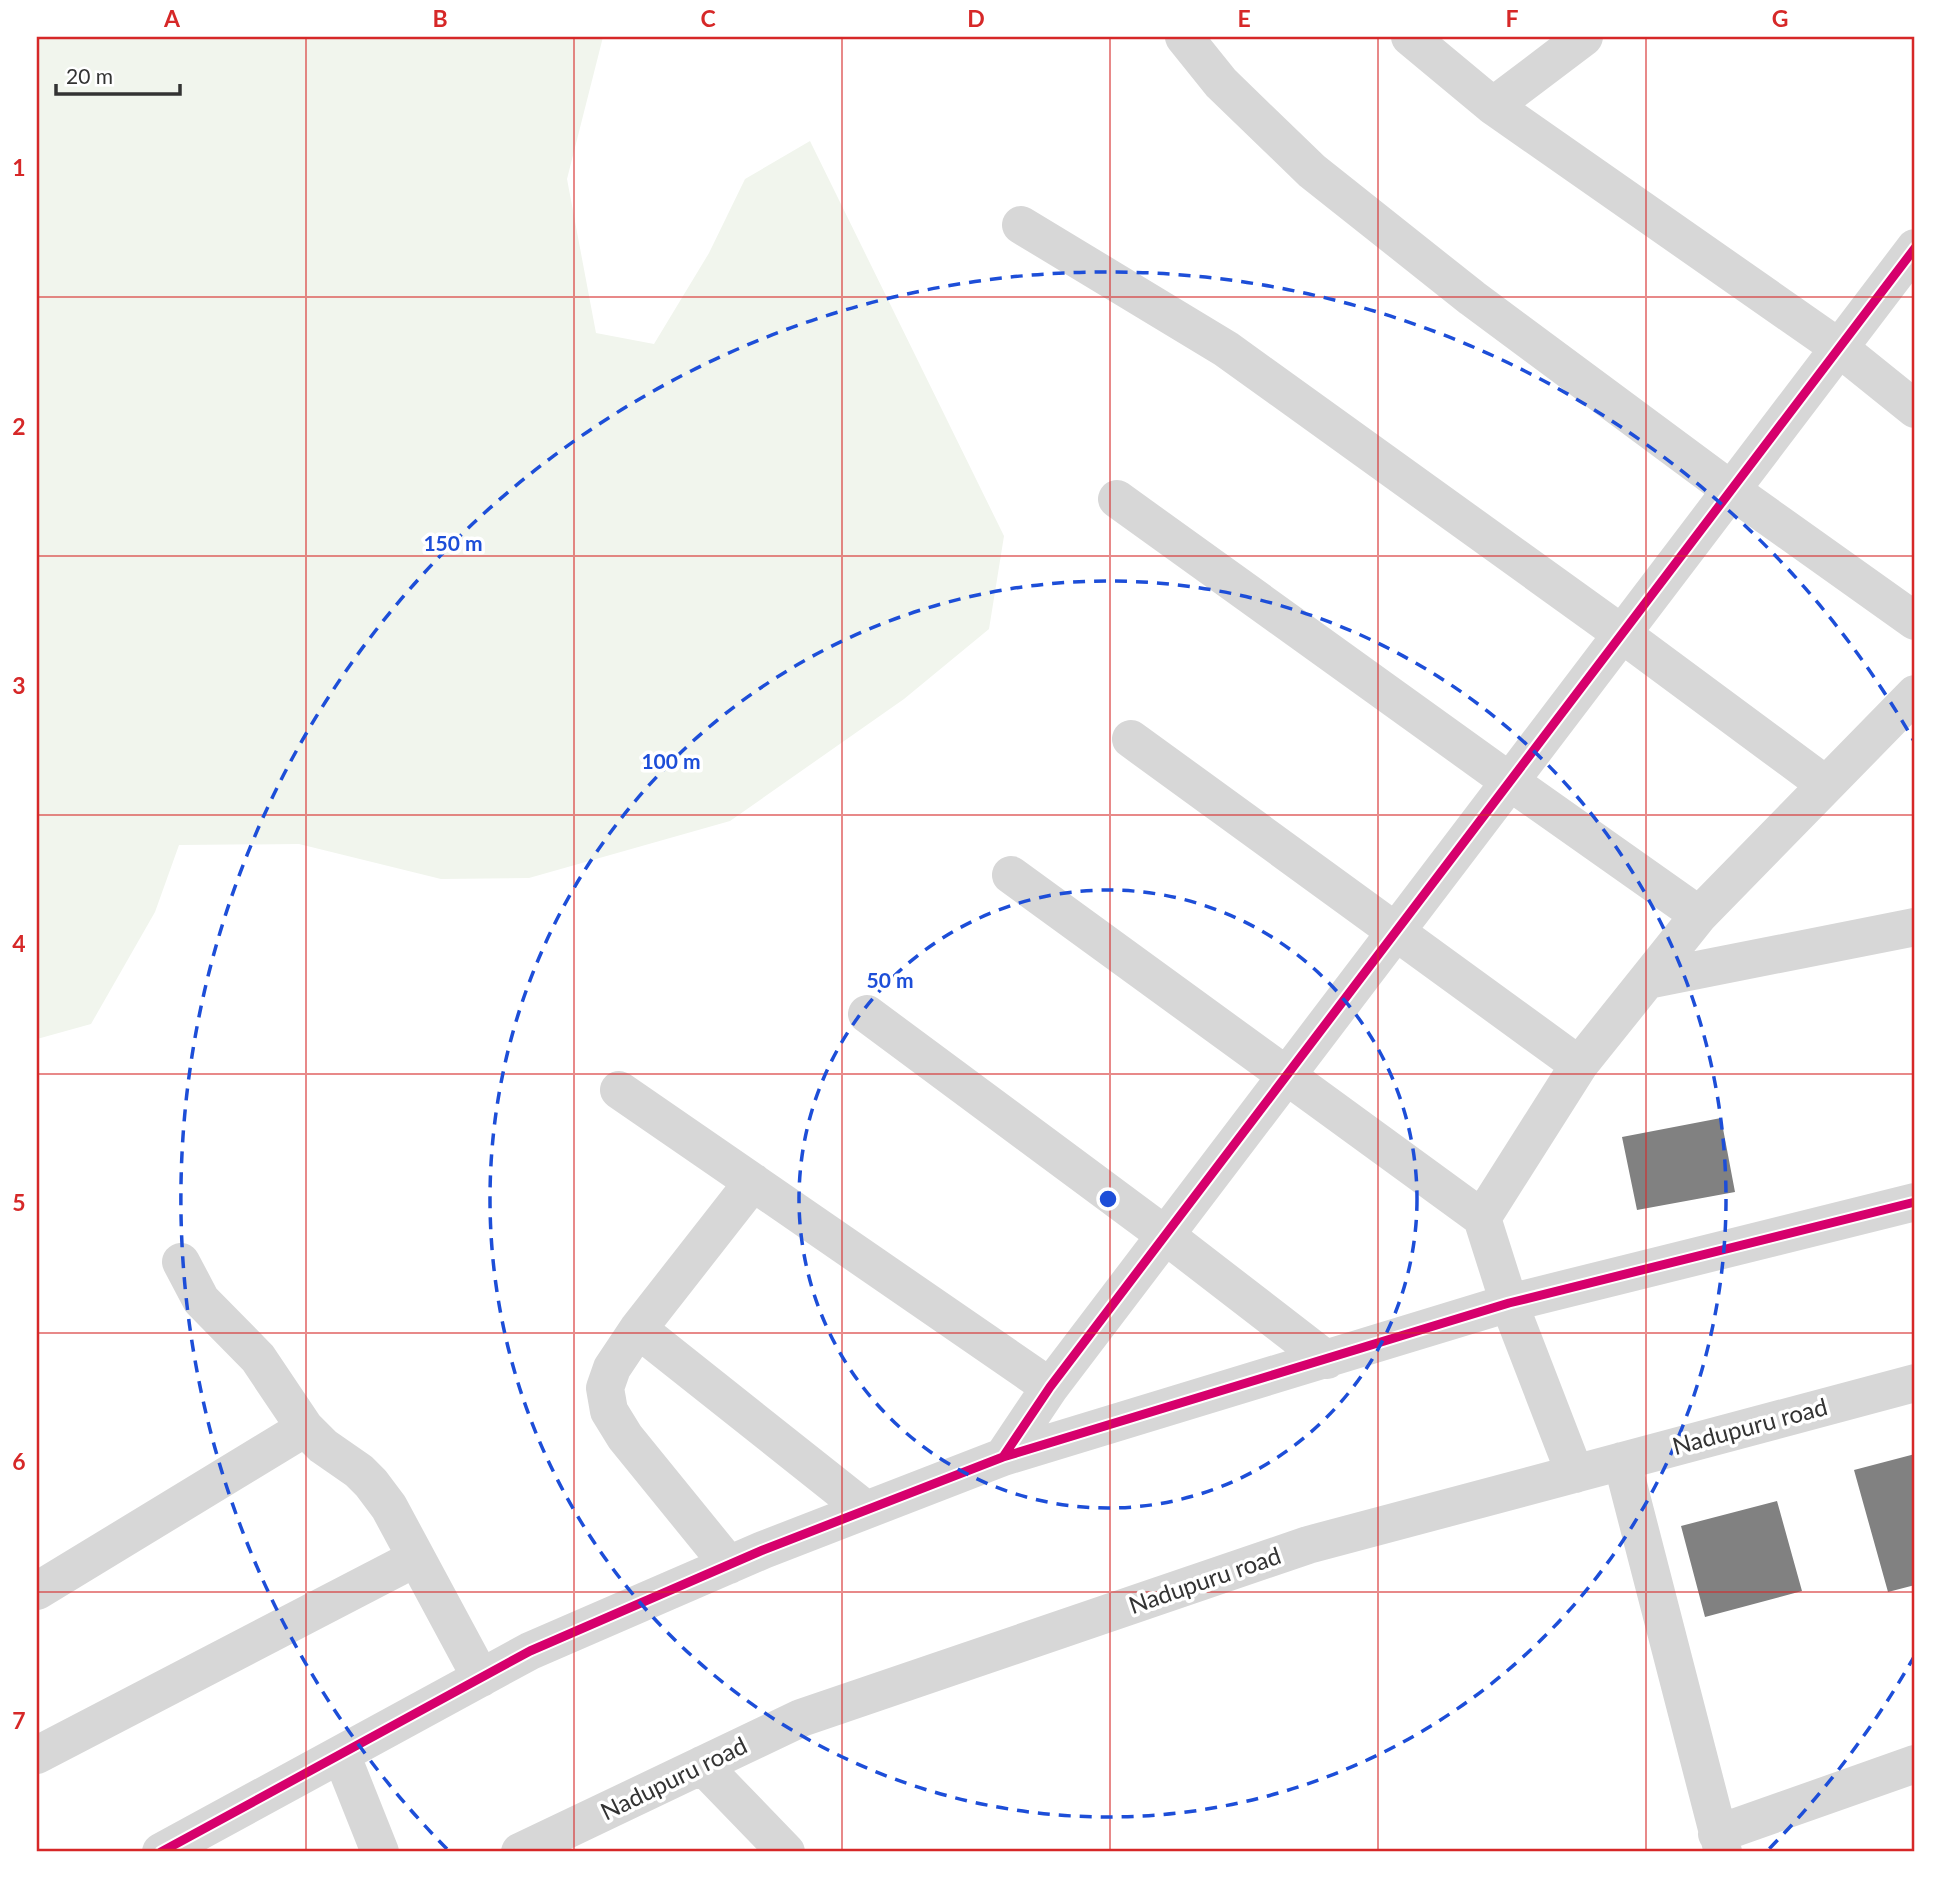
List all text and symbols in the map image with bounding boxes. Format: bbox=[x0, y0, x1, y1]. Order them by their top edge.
text: A bbox=[163, 4, 181, 32]
text: B bbox=[432, 4, 448, 32]
text: C bbox=[700, 4, 716, 32]
text: D bbox=[967, 4, 985, 32]
text: E bbox=[1237, 4, 1251, 32]
text: F bbox=[1505, 4, 1519, 32]
text: G bbox=[1772, 4, 1788, 32]
scale bar bbox=[56, 52, 180, 96]
text: 20 m bbox=[66, 63, 113, 88]
text: 1 bbox=[12, 153, 26, 181]
text: 2 bbox=[12, 412, 26, 440]
text: 150 m bbox=[423, 530, 483, 555]
text: 3 bbox=[12, 671, 26, 699]
text: 100 m bbox=[641, 748, 701, 773]
text: 4 bbox=[12, 929, 26, 957]
text: 50 m bbox=[866, 967, 914, 992]
centre of rings bbox=[1096, 1187, 1120, 1211]
text: 5 bbox=[12, 1188, 26, 1216]
street label: Nadupuru road bbox=[1669, 1391, 1830, 1460]
text: 6 bbox=[12, 1447, 26, 1475]
street label: Nadupuru road bbox=[1125, 1540, 1284, 1619]
text: 7 bbox=[12, 1706, 26, 1734]
street label: Nadupuru road bbox=[596, 1730, 751, 1826]

